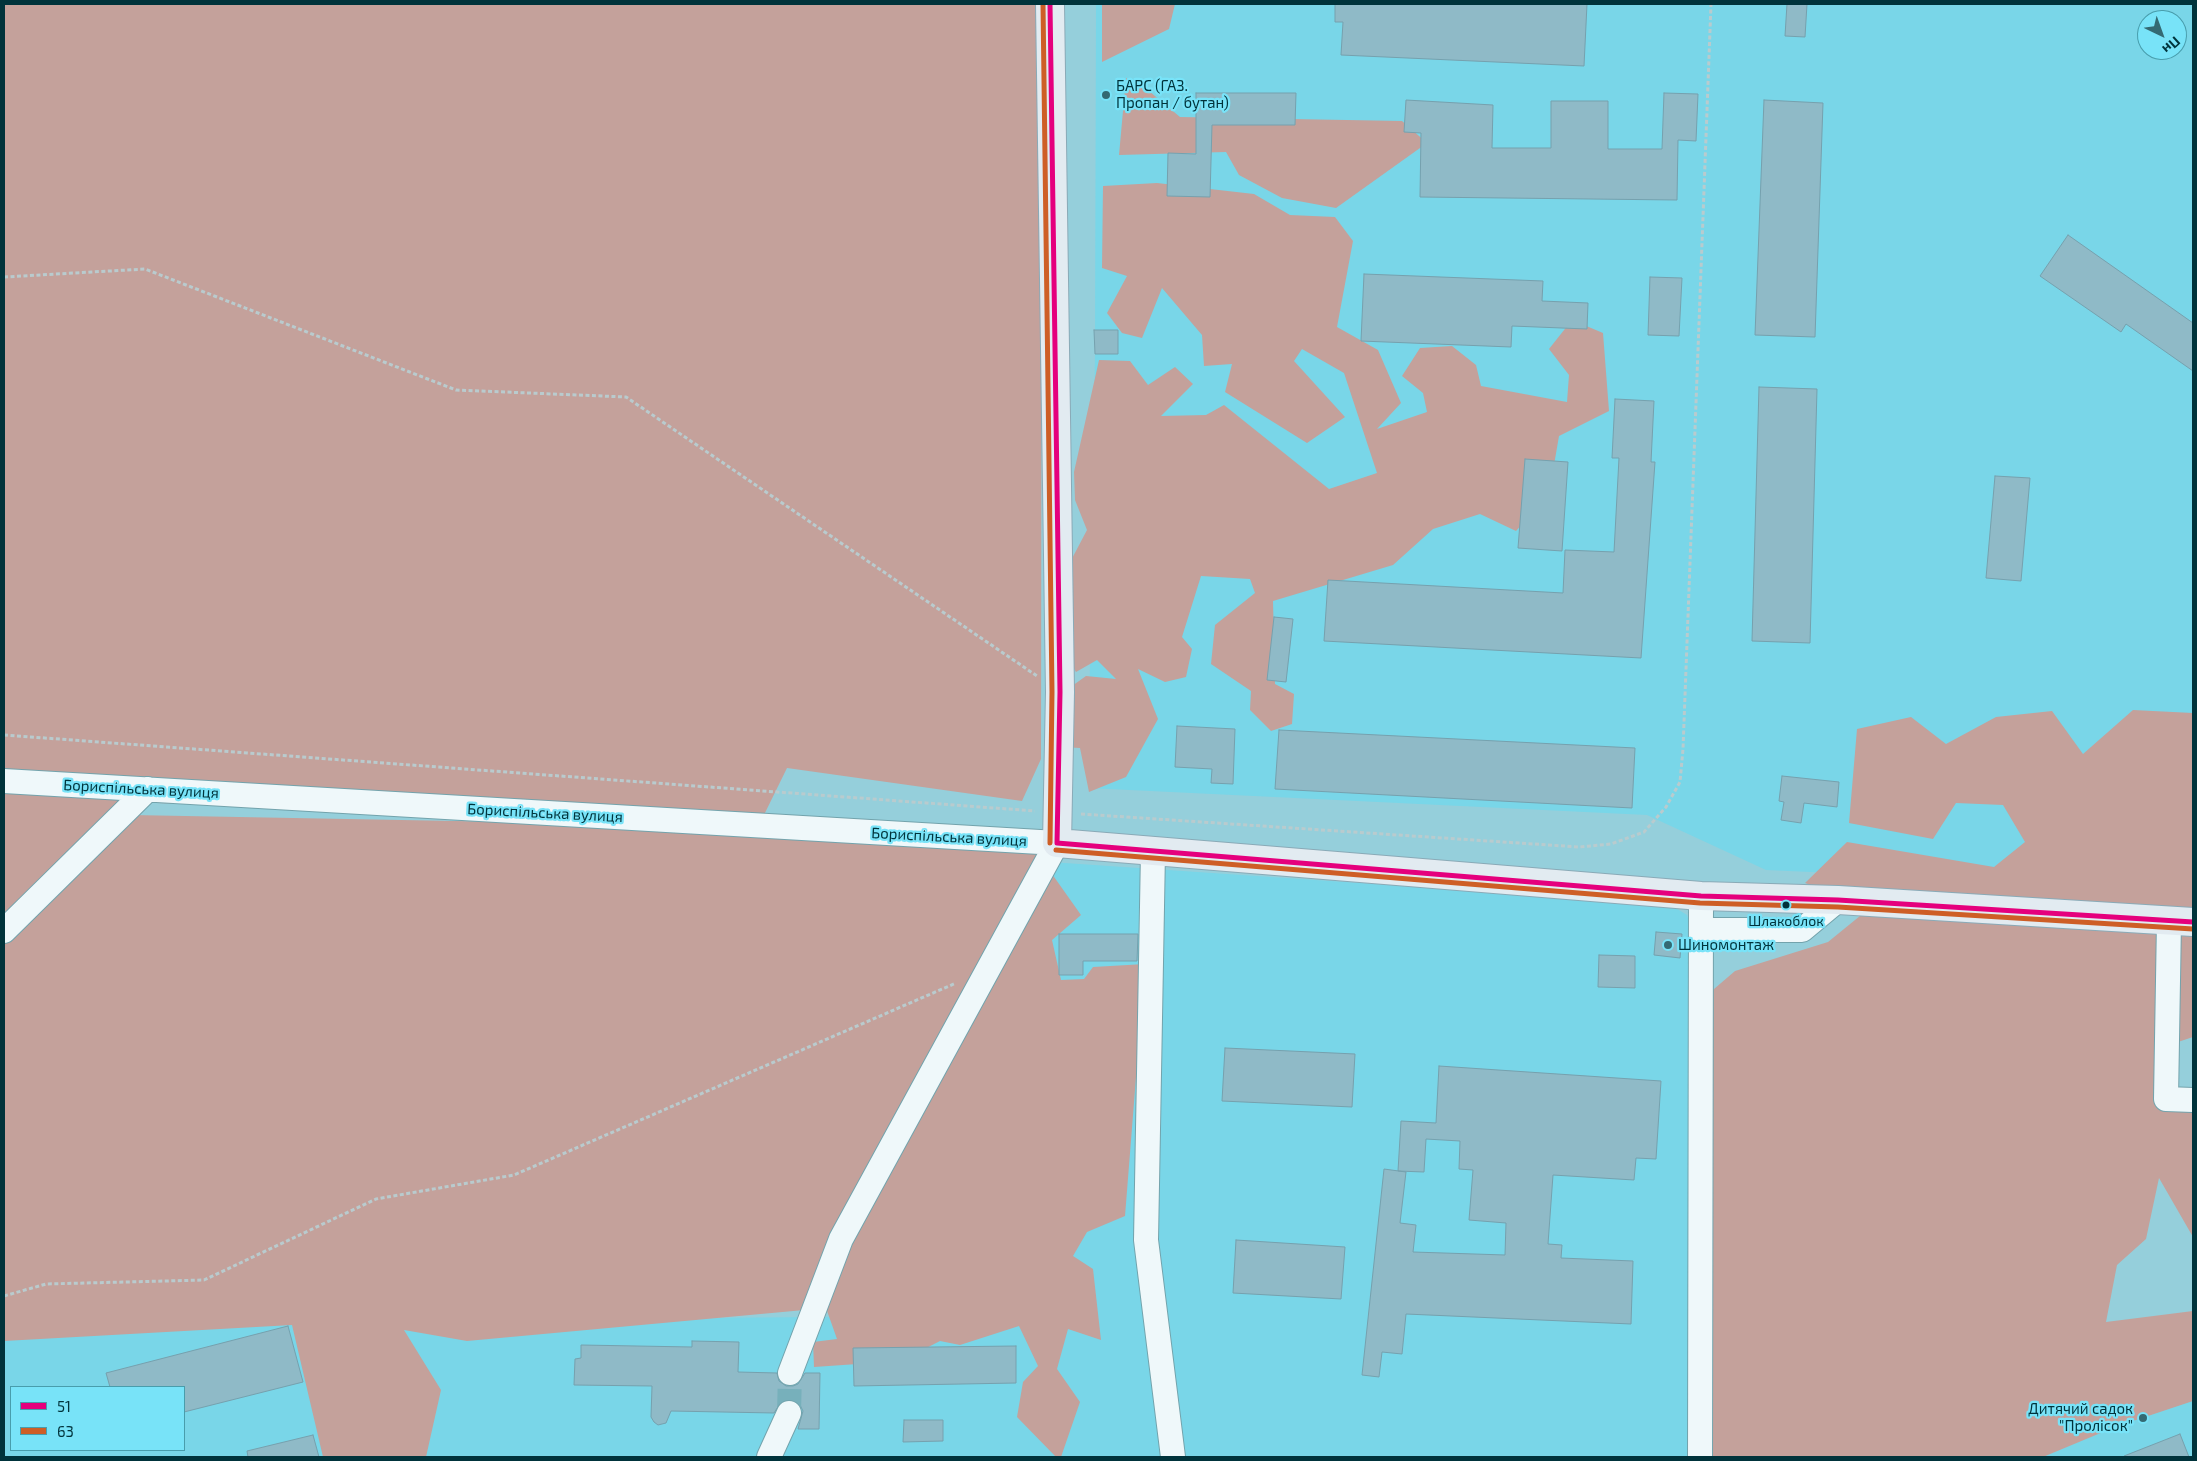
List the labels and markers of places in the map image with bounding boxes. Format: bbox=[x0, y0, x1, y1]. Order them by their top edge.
place label: БАРС (ГАЗ. Пропан / бутан) bbox=[1116, 77, 1229, 112]
marker: БАРС (ГАЗ. Пропан / бутан) bbox=[1100, 89, 1112, 101]
marker: Шлакоблок bbox=[1781, 900, 1791, 910]
place label: Шлакоблок bbox=[1748, 913, 1824, 929]
place label: Шиномонтаж bbox=[1678, 936, 1774, 954]
marker: Шиномонтаж bbox=[1662, 939, 1674, 951]
place label: Дитячий садок "Пролісок" bbox=[2028, 1400, 2133, 1435]
marker: Дитячий садок "Пролісок" bbox=[2137, 1412, 2149, 1424]

